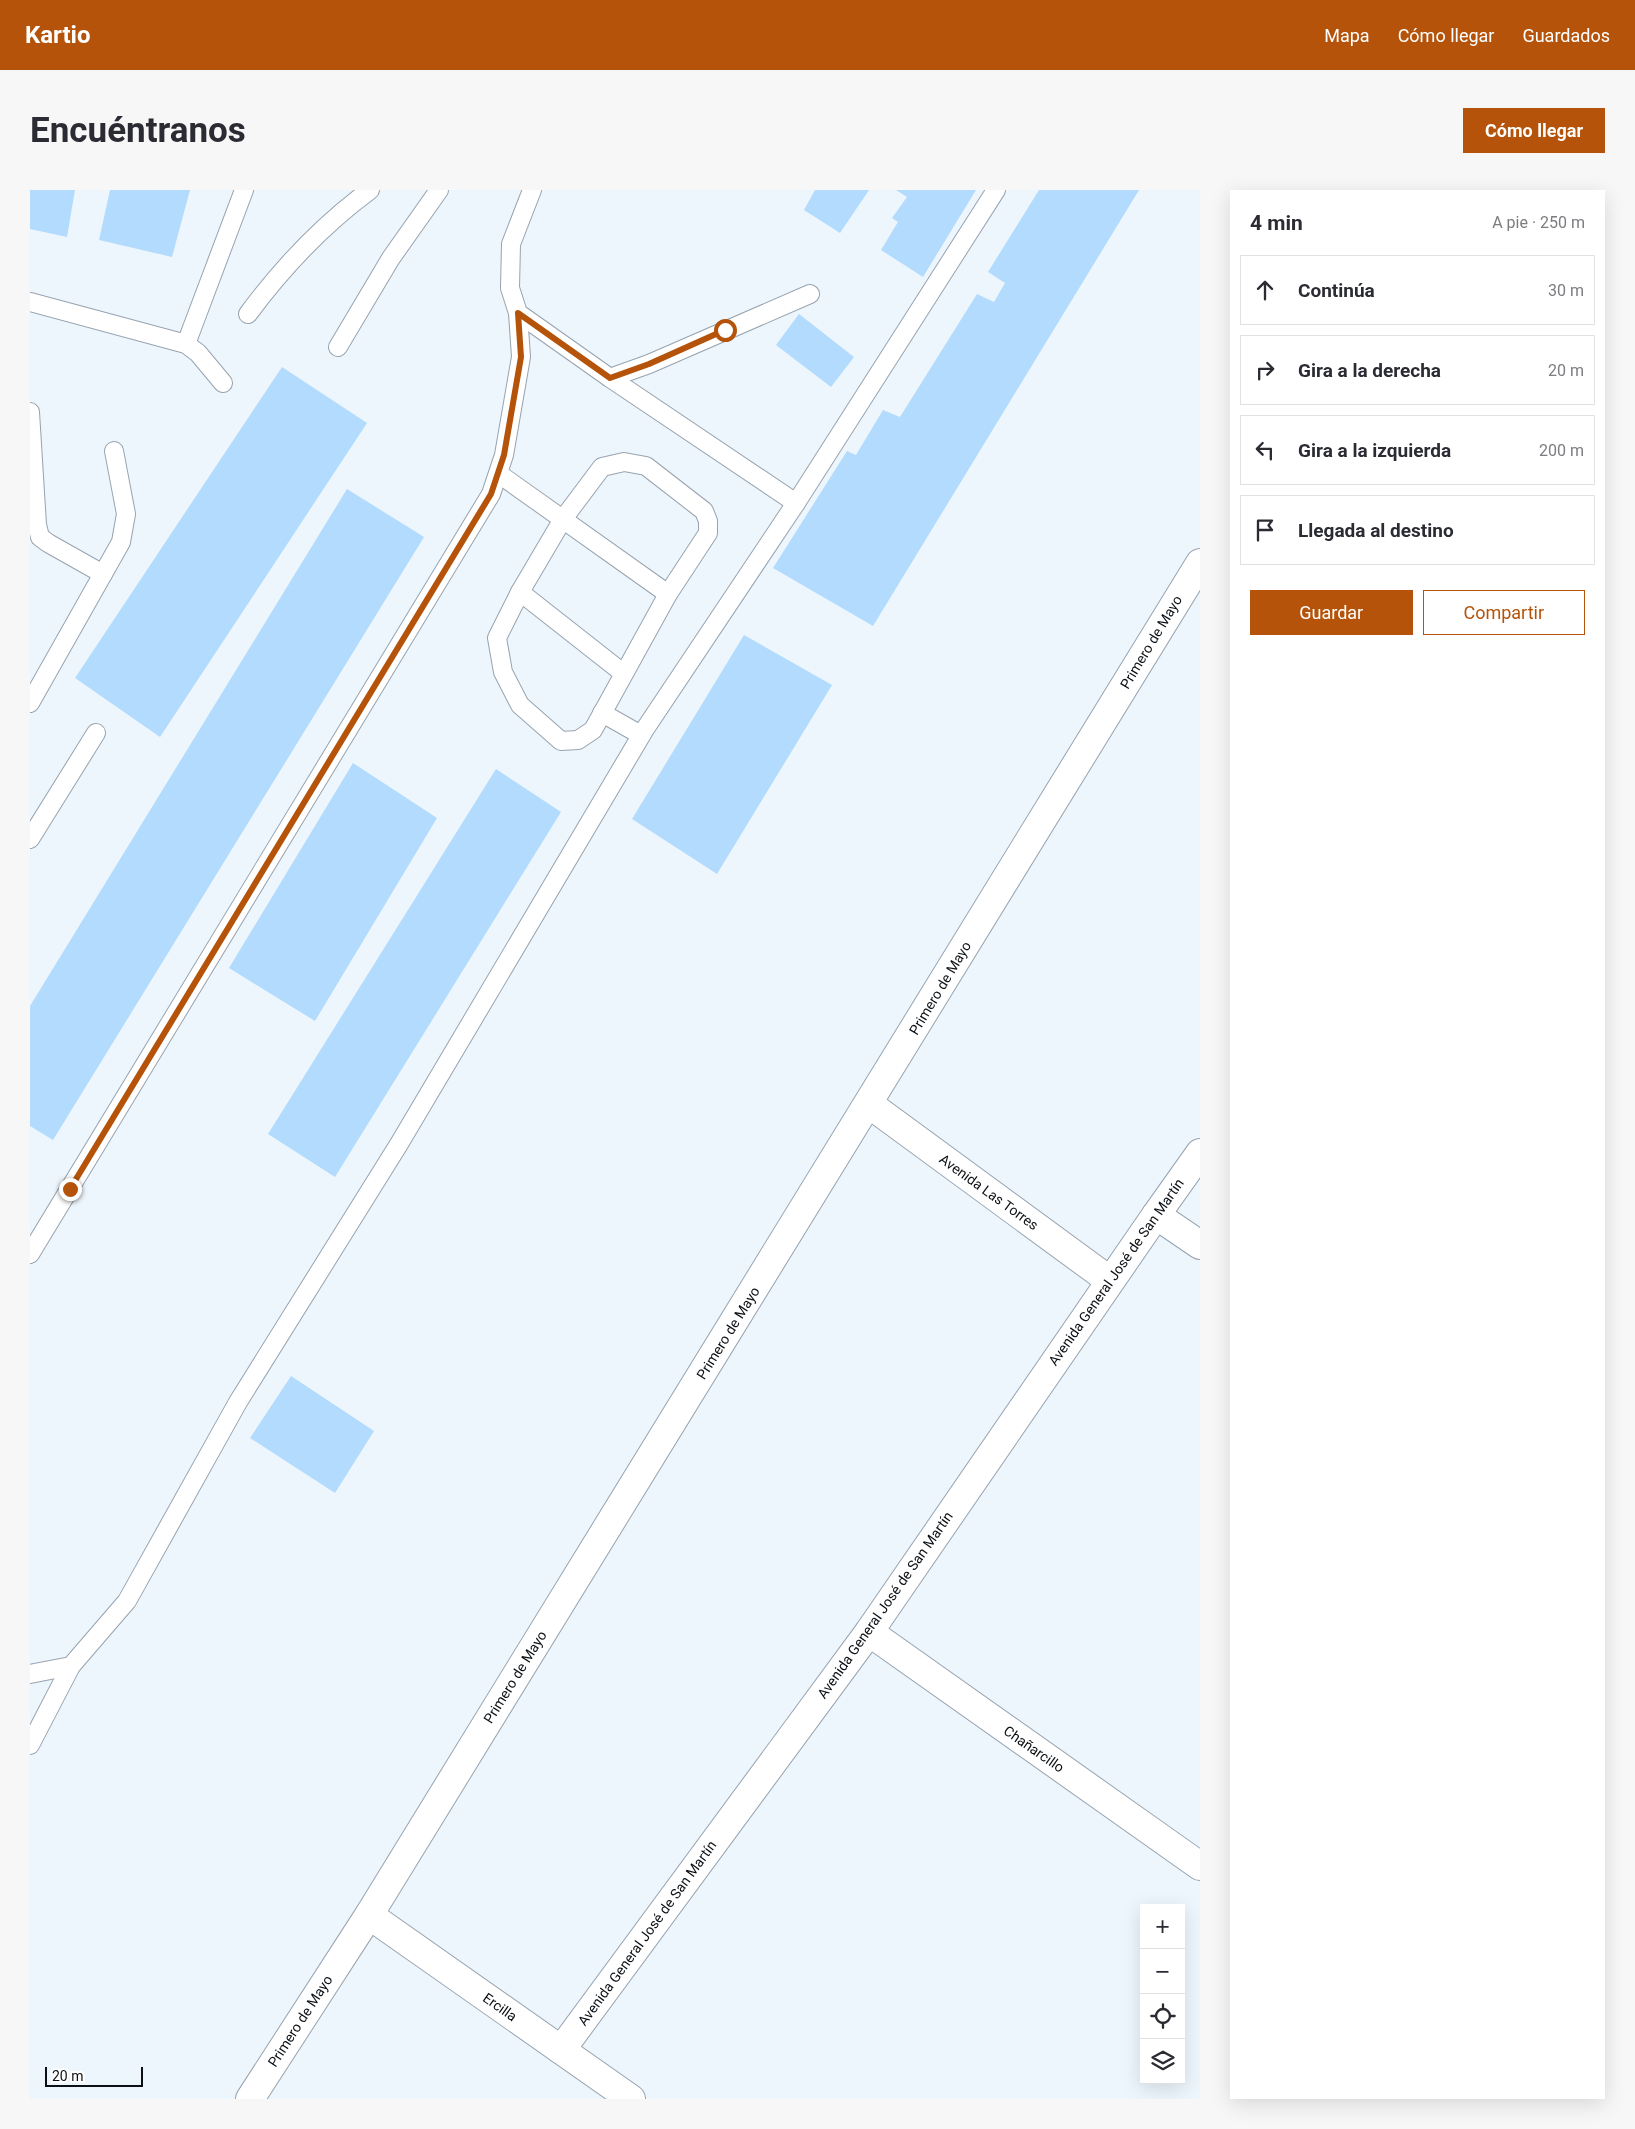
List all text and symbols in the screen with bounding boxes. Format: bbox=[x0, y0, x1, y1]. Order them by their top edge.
text: Kartio bbox=[25, 21, 91, 49]
text: Mapa bbox=[1324, 25, 1370, 46]
text: Cómo llegar bbox=[1398, 25, 1494, 46]
text: Guardados bbox=[1522, 25, 1610, 46]
button: Cómo llegar bbox=[1463, 108, 1605, 153]
text: Encuéntranos bbox=[30, 110, 246, 151]
text: 4 min bbox=[1250, 211, 1303, 235]
text: A pie · 250 m bbox=[1492, 213, 1585, 232]
icon: ahead bbox=[1251, 276, 1279, 304]
text: Continúa bbox=[1298, 279, 1375, 302]
text: 30 m bbox=[1548, 281, 1584, 300]
route start bbox=[714, 319, 737, 342]
icon: right bbox=[1251, 356, 1279, 384]
text: Gira a la derecha bbox=[1298, 359, 1441, 382]
text: 20 m bbox=[1548, 361, 1584, 380]
icon: left bbox=[1251, 436, 1279, 464]
text: Gira a la izquierda bbox=[1298, 439, 1451, 462]
text: 200 m bbox=[1539, 441, 1584, 460]
icon: arrive bbox=[1251, 516, 1279, 544]
text: Llegada al destino bbox=[1298, 519, 1454, 542]
button: Guardar bbox=[1250, 590, 1413, 635]
button: Compartir bbox=[1423, 590, 1585, 635]
street label: Primero de Mayo bbox=[1117, 593, 1185, 691]
street label: Primero de Mayo bbox=[906, 939, 974, 1037]
street label: Avenida Las Torres bbox=[936, 1151, 1042, 1233]
street label: Avenida General José de San Martín bbox=[1045, 1175, 1187, 1369]
route end bbox=[59, 1178, 82, 1201]
street label: Primero de Mayo bbox=[693, 1284, 763, 1382]
street label: Avenida General José de San Martín bbox=[814, 1508, 956, 1702]
street label: Primero de Mayo bbox=[480, 1628, 550, 1726]
street label: Chañarcillo bbox=[1001, 1722, 1067, 1776]
street label: Avenida General José de San Martín bbox=[575, 1837, 719, 2029]
map controls bbox=[1140, 1904, 1185, 2084]
button: + bbox=[1140, 1904, 1185, 1949]
button: − bbox=[1140, 1949, 1185, 1994]
street label: Primero de Mayo bbox=[264, 1972, 336, 2070]
street label: Ercilla bbox=[480, 1990, 520, 2024]
button: locate bbox=[1140, 1994, 1185, 2039]
button: layers bbox=[1140, 2039, 1185, 2084]
scale bar bbox=[45, 2064, 142, 2087]
text: 20 m bbox=[52, 2068, 84, 2084]

